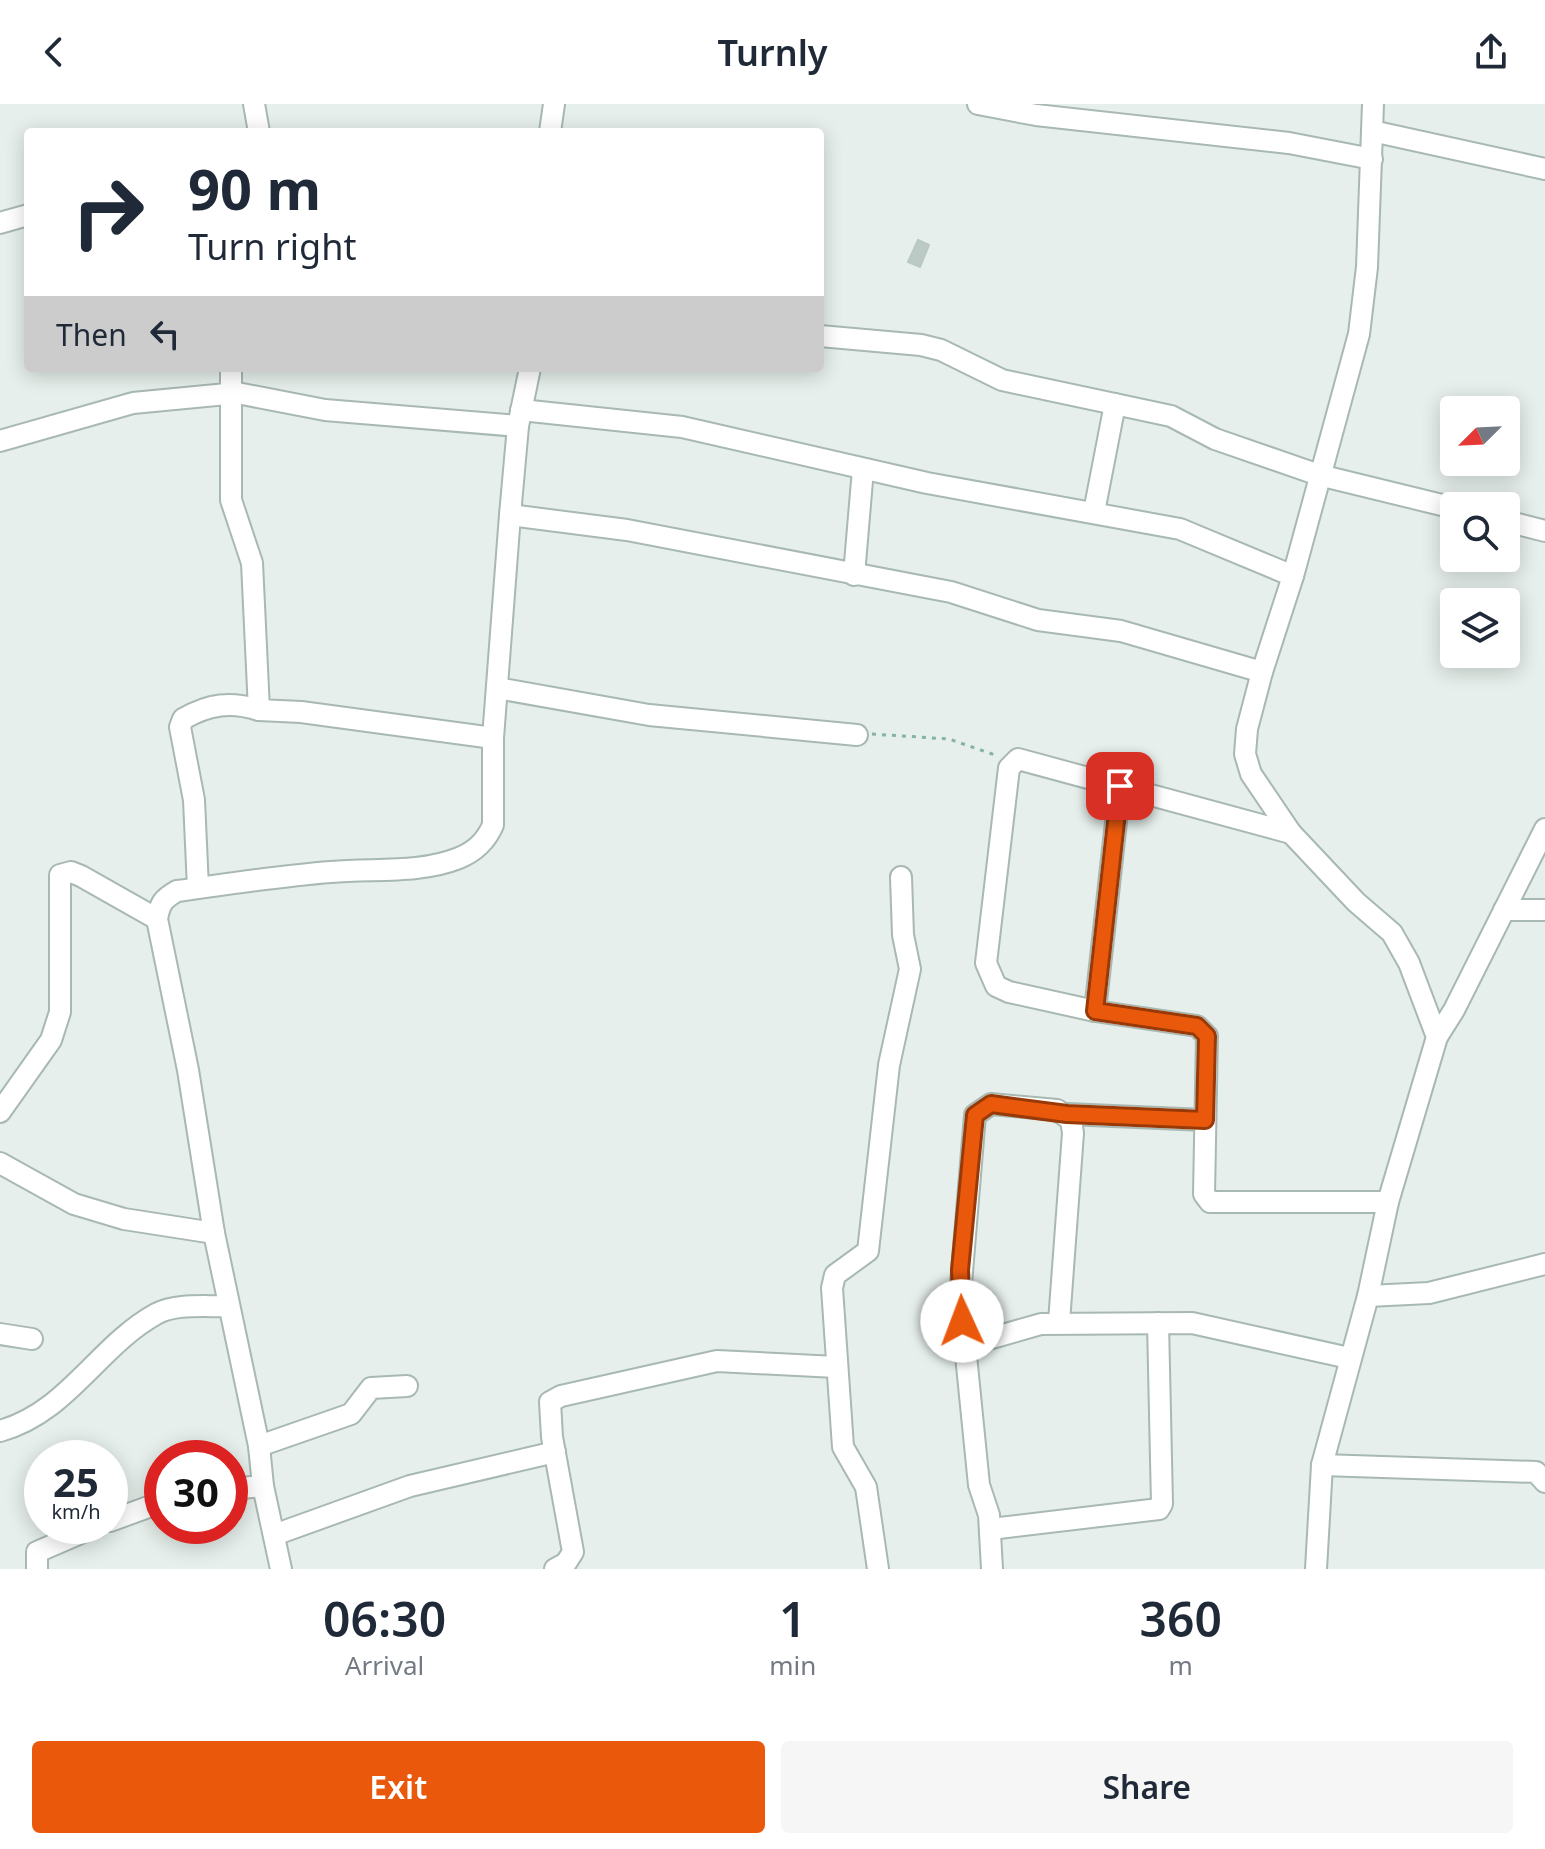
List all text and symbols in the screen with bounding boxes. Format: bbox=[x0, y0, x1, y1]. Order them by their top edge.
text: Turnly bbox=[717, 28, 828, 77]
icon: back bbox=[32, 30, 76, 74]
icon: share bbox=[1469, 30, 1513, 74]
text: 90 m bbox=[188, 150, 321, 226]
icon: right bbox=[56, 160, 160, 264]
text: Turn right bbox=[188, 222, 356, 271]
icon: left bbox=[143, 312, 187, 356]
text: Then bbox=[56, 314, 127, 355]
north arrow bbox=[1440, 396, 1520, 476]
map controls bbox=[1440, 396, 1520, 668]
button: search bbox=[1440, 492, 1520, 572]
button: layers bbox=[1440, 588, 1520, 668]
pin bbox=[1086, 752, 1154, 820]
icon: arrive bbox=[1098, 764, 1142, 808]
position arrow bbox=[920, 1279, 1004, 1363]
speed limit sign: 30 bbox=[144, 1440, 248, 1544]
text: 25 bbox=[53, 1454, 99, 1509]
text: km/h bbox=[51, 1498, 101, 1525]
text: 06:30 bbox=[323, 1586, 446, 1651]
text: 1 bbox=[779, 1586, 807, 1651]
text: 360 bbox=[1140, 1586, 1222, 1651]
text: Arrival bbox=[345, 1647, 424, 1683]
text: min bbox=[769, 1647, 816, 1683]
text: m bbox=[1169, 1647, 1193, 1683]
button: Exit bbox=[32, 1741, 765, 1833]
button: Share bbox=[781, 1741, 1513, 1833]

